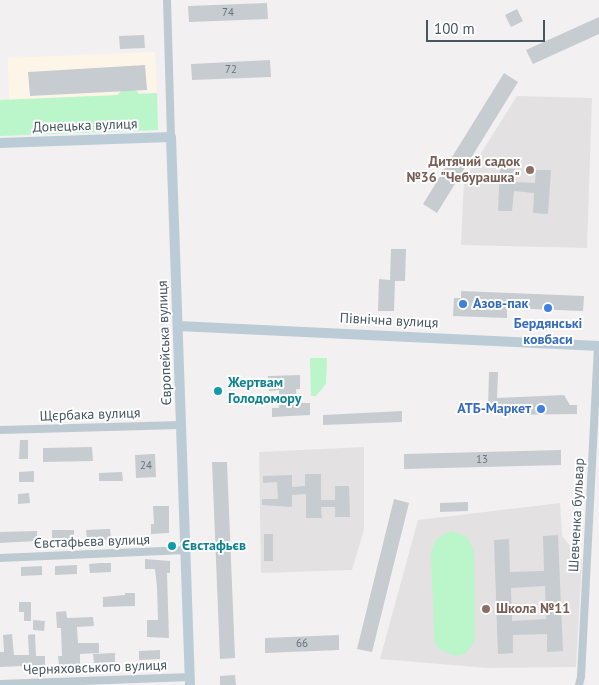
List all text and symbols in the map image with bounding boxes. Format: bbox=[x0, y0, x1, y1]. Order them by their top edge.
house number: 74 bbox=[222, 6, 234, 20]
scale bar bbox=[429, 10, 548, 42]
text: 100 m bbox=[434, 19, 475, 38]
house number: 72 bbox=[225, 63, 237, 77]
street label: Донецька вулиця bbox=[32, 116, 138, 136]
place label: Дитячий садок №36 "Чебурашка" bbox=[406, 154, 520, 186]
marker: Дитячий садок №36 "Чебурашка" bbox=[524, 164, 536, 176]
street label: Європейська вулиця bbox=[154, 280, 176, 406]
place label: Азов-пак bbox=[473, 296, 528, 312]
marker: Азов-пак bbox=[457, 298, 469, 310]
marker: Бердянські ковбаси bbox=[542, 302, 554, 314]
street label: Північна вулиця bbox=[339, 310, 439, 332]
place label: Бердянські ковбаси bbox=[514, 316, 582, 348]
place label: Жертвам Голодомору bbox=[228, 375, 301, 408]
marker: Жертвам Голодомору bbox=[212, 385, 224, 397]
place label: АТБ-Маркет bbox=[457, 401, 531, 417]
marker: АТБ-Маркет bbox=[535, 403, 547, 415]
street label: Щєрбака вулиця bbox=[39, 405, 141, 425]
house number: 13 bbox=[476, 453, 488, 467]
street label: Шевченка бульвар bbox=[566, 458, 588, 572]
house number: 24 bbox=[140, 459, 152, 473]
street label: Євстафьєва вулиця bbox=[34, 532, 150, 552]
place label: Євстафьєв bbox=[182, 538, 246, 554]
marker: Євстафьєв bbox=[166, 540, 178, 552]
place label: Школа №11 bbox=[496, 601, 570, 617]
marker: Школа №11 bbox=[480, 603, 492, 615]
house number: 66 bbox=[296, 637, 308, 651]
street label: Черняховського вулиця bbox=[23, 657, 167, 679]

